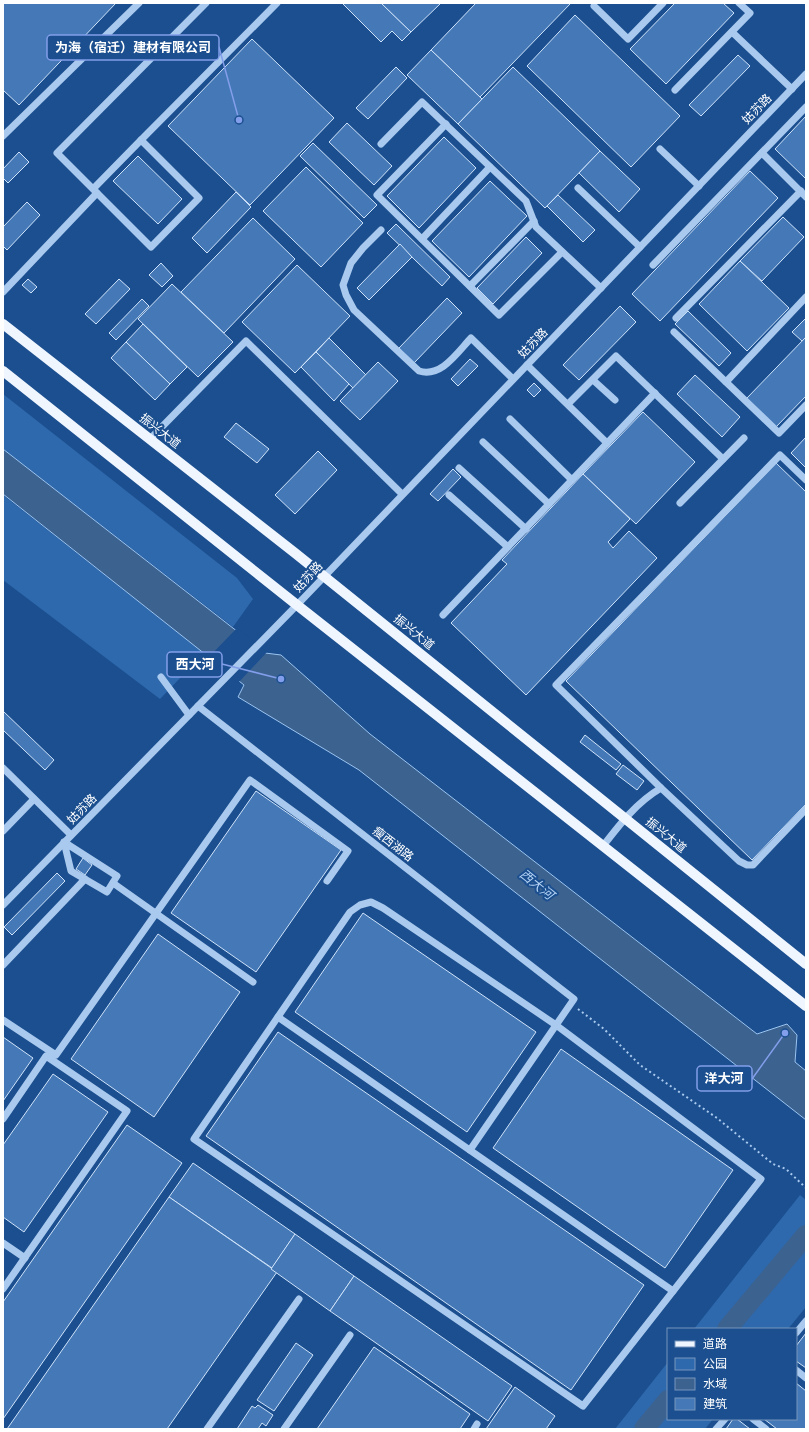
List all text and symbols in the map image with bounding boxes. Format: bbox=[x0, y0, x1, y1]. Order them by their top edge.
callout: 为海（宿迁）建材有限公司 bbox=[47, 35, 219, 60]
text: 为海（宿迁）建材有限公司 bbox=[55, 39, 211, 55]
street label: 姑苏路 bbox=[739, 90, 775, 127]
street label: 姑苏路 bbox=[515, 324, 551, 361]
street label: 振兴大道 bbox=[137, 410, 184, 451]
street label: 姑苏路 bbox=[290, 558, 325, 595]
street label: 振兴大道 bbox=[391, 611, 438, 653]
callout: 西大河 bbox=[167, 652, 222, 677]
text: 西大河 bbox=[175, 656, 215, 672]
street label: 姑苏路 bbox=[64, 790, 100, 827]
street label: 振兴大道 bbox=[643, 814, 690, 856]
street label: 瘦西湖路 bbox=[370, 823, 417, 864]
water label: 西大河 bbox=[517, 866, 560, 904]
callout: 洋大河 bbox=[697, 1066, 752, 1091]
text: 洋大河 bbox=[704, 1070, 744, 1086]
legend bbox=[667, 1328, 797, 1420]
text: 道路 bbox=[703, 1336, 727, 1351]
text: 公园 bbox=[703, 1356, 727, 1371]
text: 水域 bbox=[703, 1376, 727, 1391]
text: 建筑 bbox=[703, 1396, 727, 1411]

